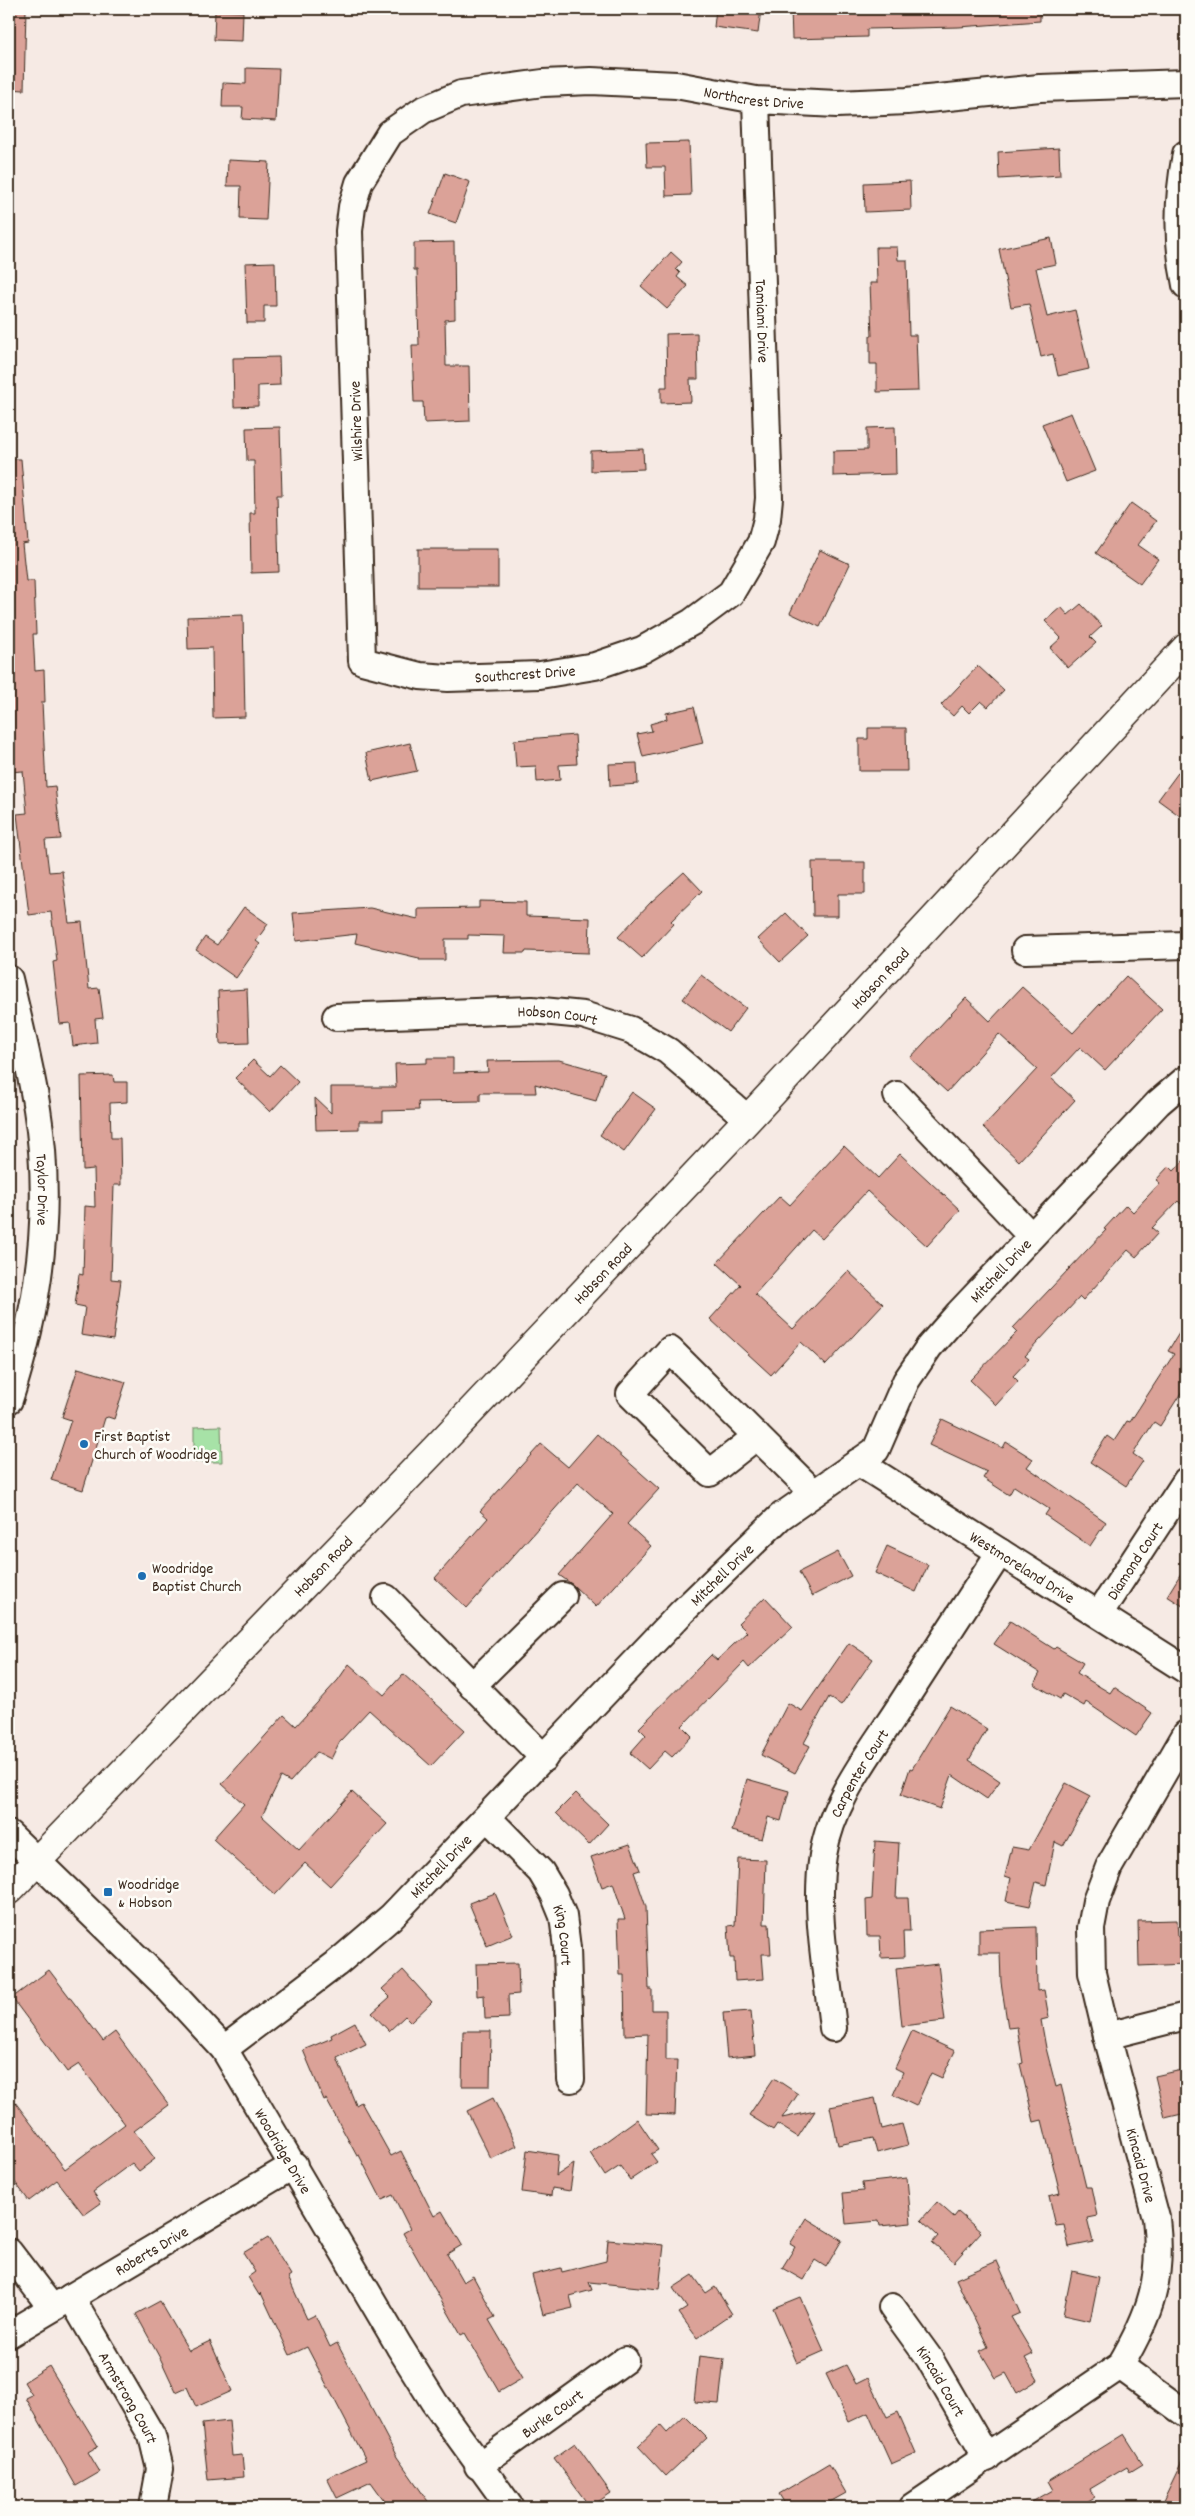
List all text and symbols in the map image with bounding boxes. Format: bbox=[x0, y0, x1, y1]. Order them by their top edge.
street label: Northcrest Drive bbox=[701, 81, 804, 116]
street label: Tamiami Drive bbox=[748, 279, 774, 363]
street label: Wilshire Drive bbox=[345, 380, 370, 461]
street label: Southcrest Drive bbox=[474, 661, 576, 690]
street label: Hobson Road bbox=[847, 943, 916, 1015]
street label: Hobson Court bbox=[517, 1001, 600, 1033]
street label: Taylor Drive bbox=[28, 1153, 53, 1226]
street label: Mitchell Drive bbox=[965, 1234, 1038, 1309]
street label: Hobson Road bbox=[569, 1239, 639, 1310]
place label: First Baptist Church of Woodridge bbox=[94, 1426, 217, 1467]
marker: First Baptist Church of Woodridge bbox=[78, 1438, 90, 1450]
street label: Diamond Court bbox=[1102, 1518, 1170, 1605]
street label: Westmoreland Drive bbox=[964, 1526, 1079, 1611]
street label: Hobson Road bbox=[289, 1532, 359, 1603]
street label: Mitchell Drive bbox=[686, 1539, 760, 1612]
place label: Woodridge Baptist Church bbox=[152, 1558, 241, 1599]
marker: Woodridge Baptist Church bbox=[136, 1570, 148, 1582]
street label: Carpenter Court bbox=[826, 1725, 896, 1822]
street label: Mitchell Drive bbox=[406, 1830, 478, 1905]
place label: Woodridge & Hobson bbox=[118, 1874, 179, 1915]
marker: Woodridge & Hobson bbox=[102, 1886, 114, 1898]
street label: King Court bbox=[545, 1901, 577, 1966]
street label: Woodridge Drive bbox=[247, 2105, 316, 2199]
street label: Kincaid Drive bbox=[1119, 2126, 1161, 2206]
street label: Roberts Drive bbox=[111, 2221, 193, 2283]
street label: Kincaid Court bbox=[910, 2342, 970, 2422]
street label: Armstrong Court bbox=[91, 2348, 162, 2446]
street label: Burke Court bbox=[518, 2385, 589, 2445]

